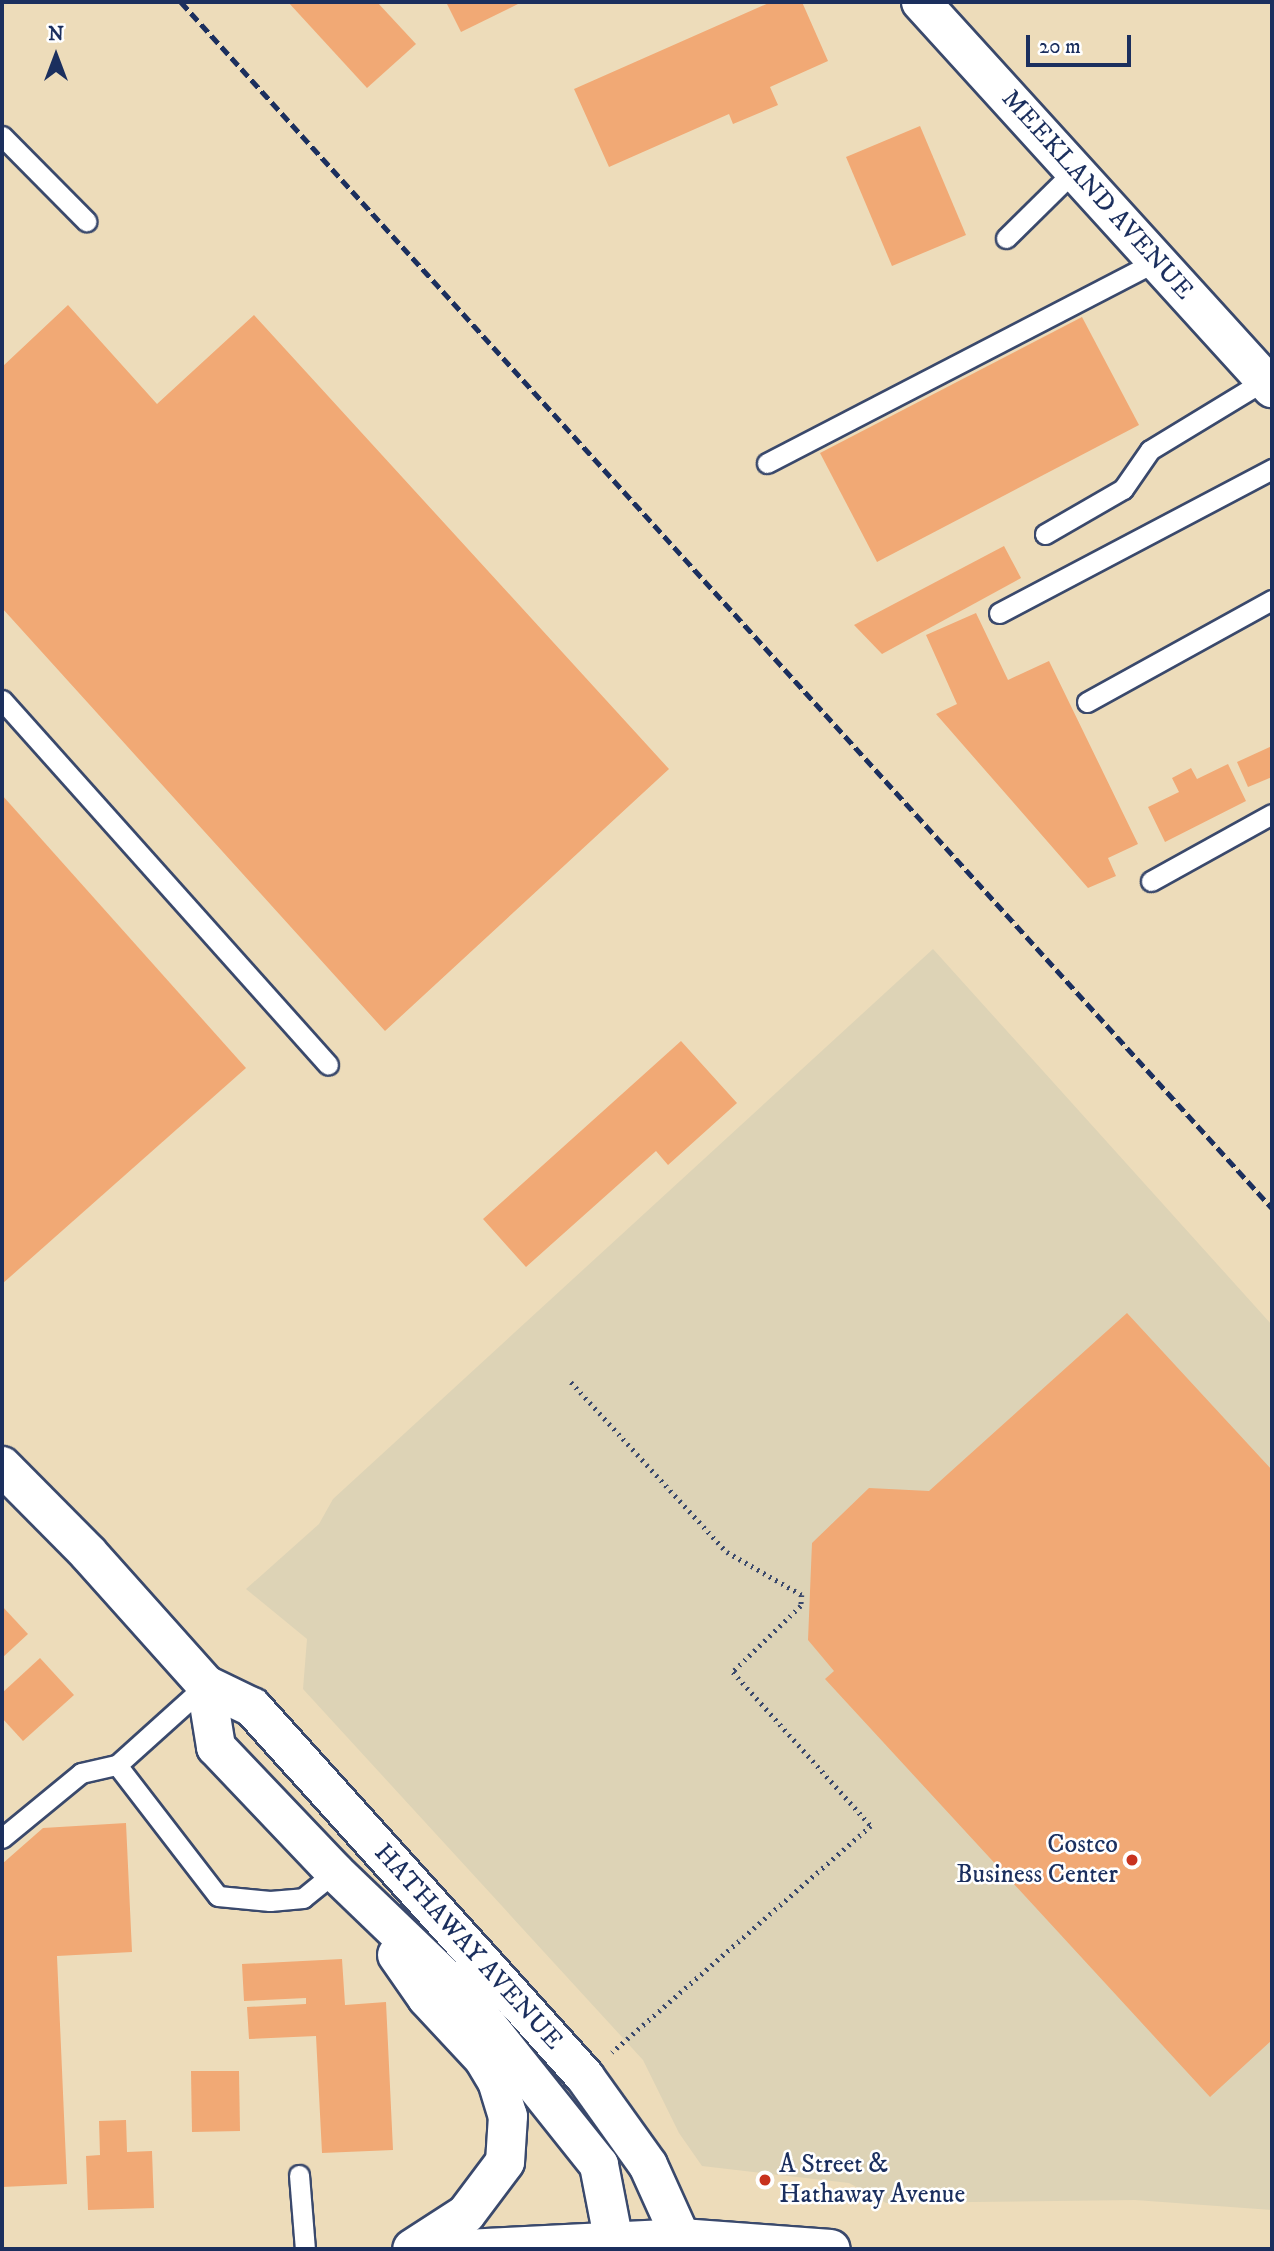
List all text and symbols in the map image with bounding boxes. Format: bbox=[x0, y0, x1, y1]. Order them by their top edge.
north arrow bbox=[21, 21, 91, 91]
scale bar bbox=[1029, 21, 1134, 65]
text: N bbox=[48, 23, 64, 46]
text: 20 m bbox=[1039, 34, 1081, 60]
street label: MEEKLAND AVENUE bbox=[995, 84, 1199, 306]
place label: Costco Business Center bbox=[956, 1829, 1118, 1890]
street label: HATHAWAY AVENUE bbox=[367, 1837, 569, 2057]
marker: Costco Business Center bbox=[1124, 1852, 1140, 1868]
place label: A Street & Hathaway Avenue bbox=[779, 2149, 965, 2210]
marker: A Street & Hathaway Avenue bbox=[757, 2172, 773, 2188]

